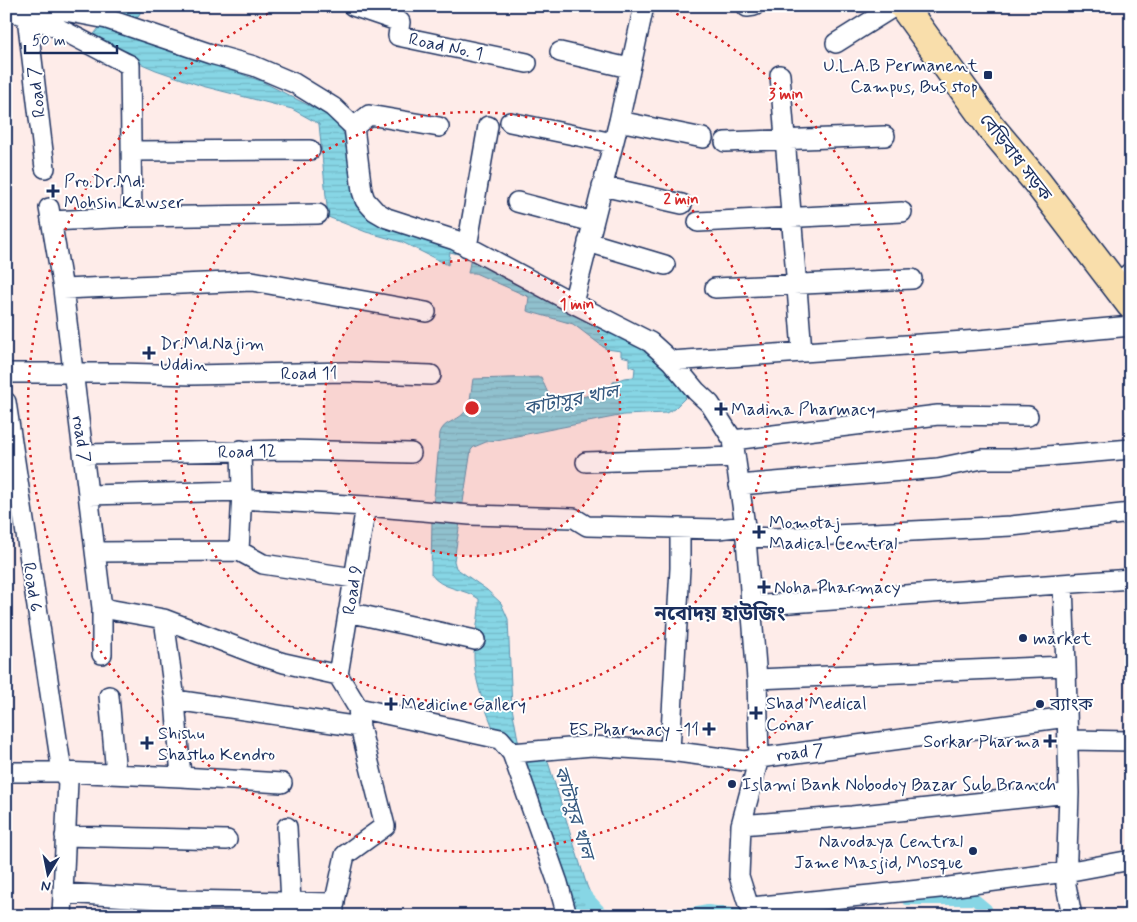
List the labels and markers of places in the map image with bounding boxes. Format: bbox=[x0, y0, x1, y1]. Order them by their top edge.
place label: U.L.A.B Permanent Campus, Bus stop bbox=[823, 54, 978, 99]
marker: U.L.A.B Permanent Campus, Bus stop bbox=[982, 69, 994, 81]
place label: Pro.Dr.Md. Mohsin Kawser bbox=[64, 170, 184, 215]
marker: Pro.Dr.Md. Mohsin Kawser bbox=[46, 184, 60, 198]
place label: Dr.Md.Najim Uddin bbox=[160, 332, 264, 377]
marker: Dr.Md.Najim Uddin bbox=[142, 346, 156, 360]
place label: Madina Pharmacy bbox=[731, 398, 876, 422]
centre of rings bbox=[463, 399, 481, 417]
marker: Madina Pharmacy bbox=[715, 403, 727, 415]
place label: Momotaj Madical Central bbox=[769, 511, 897, 556]
marker: Momotaj Madical Central bbox=[753, 526, 765, 538]
place label: Noha Pharmacy bbox=[774, 576, 901, 600]
marker: Noha Pharmacy bbox=[758, 581, 770, 593]
place label: market bbox=[1033, 627, 1092, 651]
marker: market bbox=[1017, 632, 1029, 644]
place label: Shad Medical Conar bbox=[766, 692, 867, 737]
place label: Medicine Gallery bbox=[401, 693, 526, 717]
place label: ব্যাংক bbox=[1049, 693, 1093, 717]
marker: Medicine Gallery bbox=[385, 698, 397, 710]
marker: ব্যাংক bbox=[1034, 698, 1046, 710]
marker: Shad Medical Conar bbox=[750, 707, 762, 719]
place label: ES Pharmacy -11 bbox=[569, 718, 699, 742]
place label: Shishu Shastho Kendro bbox=[158, 722, 275, 767]
marker: ES Pharmacy -11 bbox=[703, 723, 715, 735]
place label: Sorkar Pharma bbox=[923, 730, 1040, 754]
marker: Sorkar Pharma bbox=[1044, 735, 1056, 747]
marker: Shishu Shastho Kendro bbox=[140, 736, 154, 750]
place label: Islami Bank Nobodoy Bazar Sub Branch bbox=[742, 773, 1056, 797]
marker: Islami Bank Nobodoy Bazar Sub Branch bbox=[726, 778, 738, 790]
place label: Navodaya Central Jame Masjid, Mosque bbox=[794, 830, 963, 875]
marker: Navodaya Central Jame Masjid, Mosque bbox=[967, 845, 979, 857]

